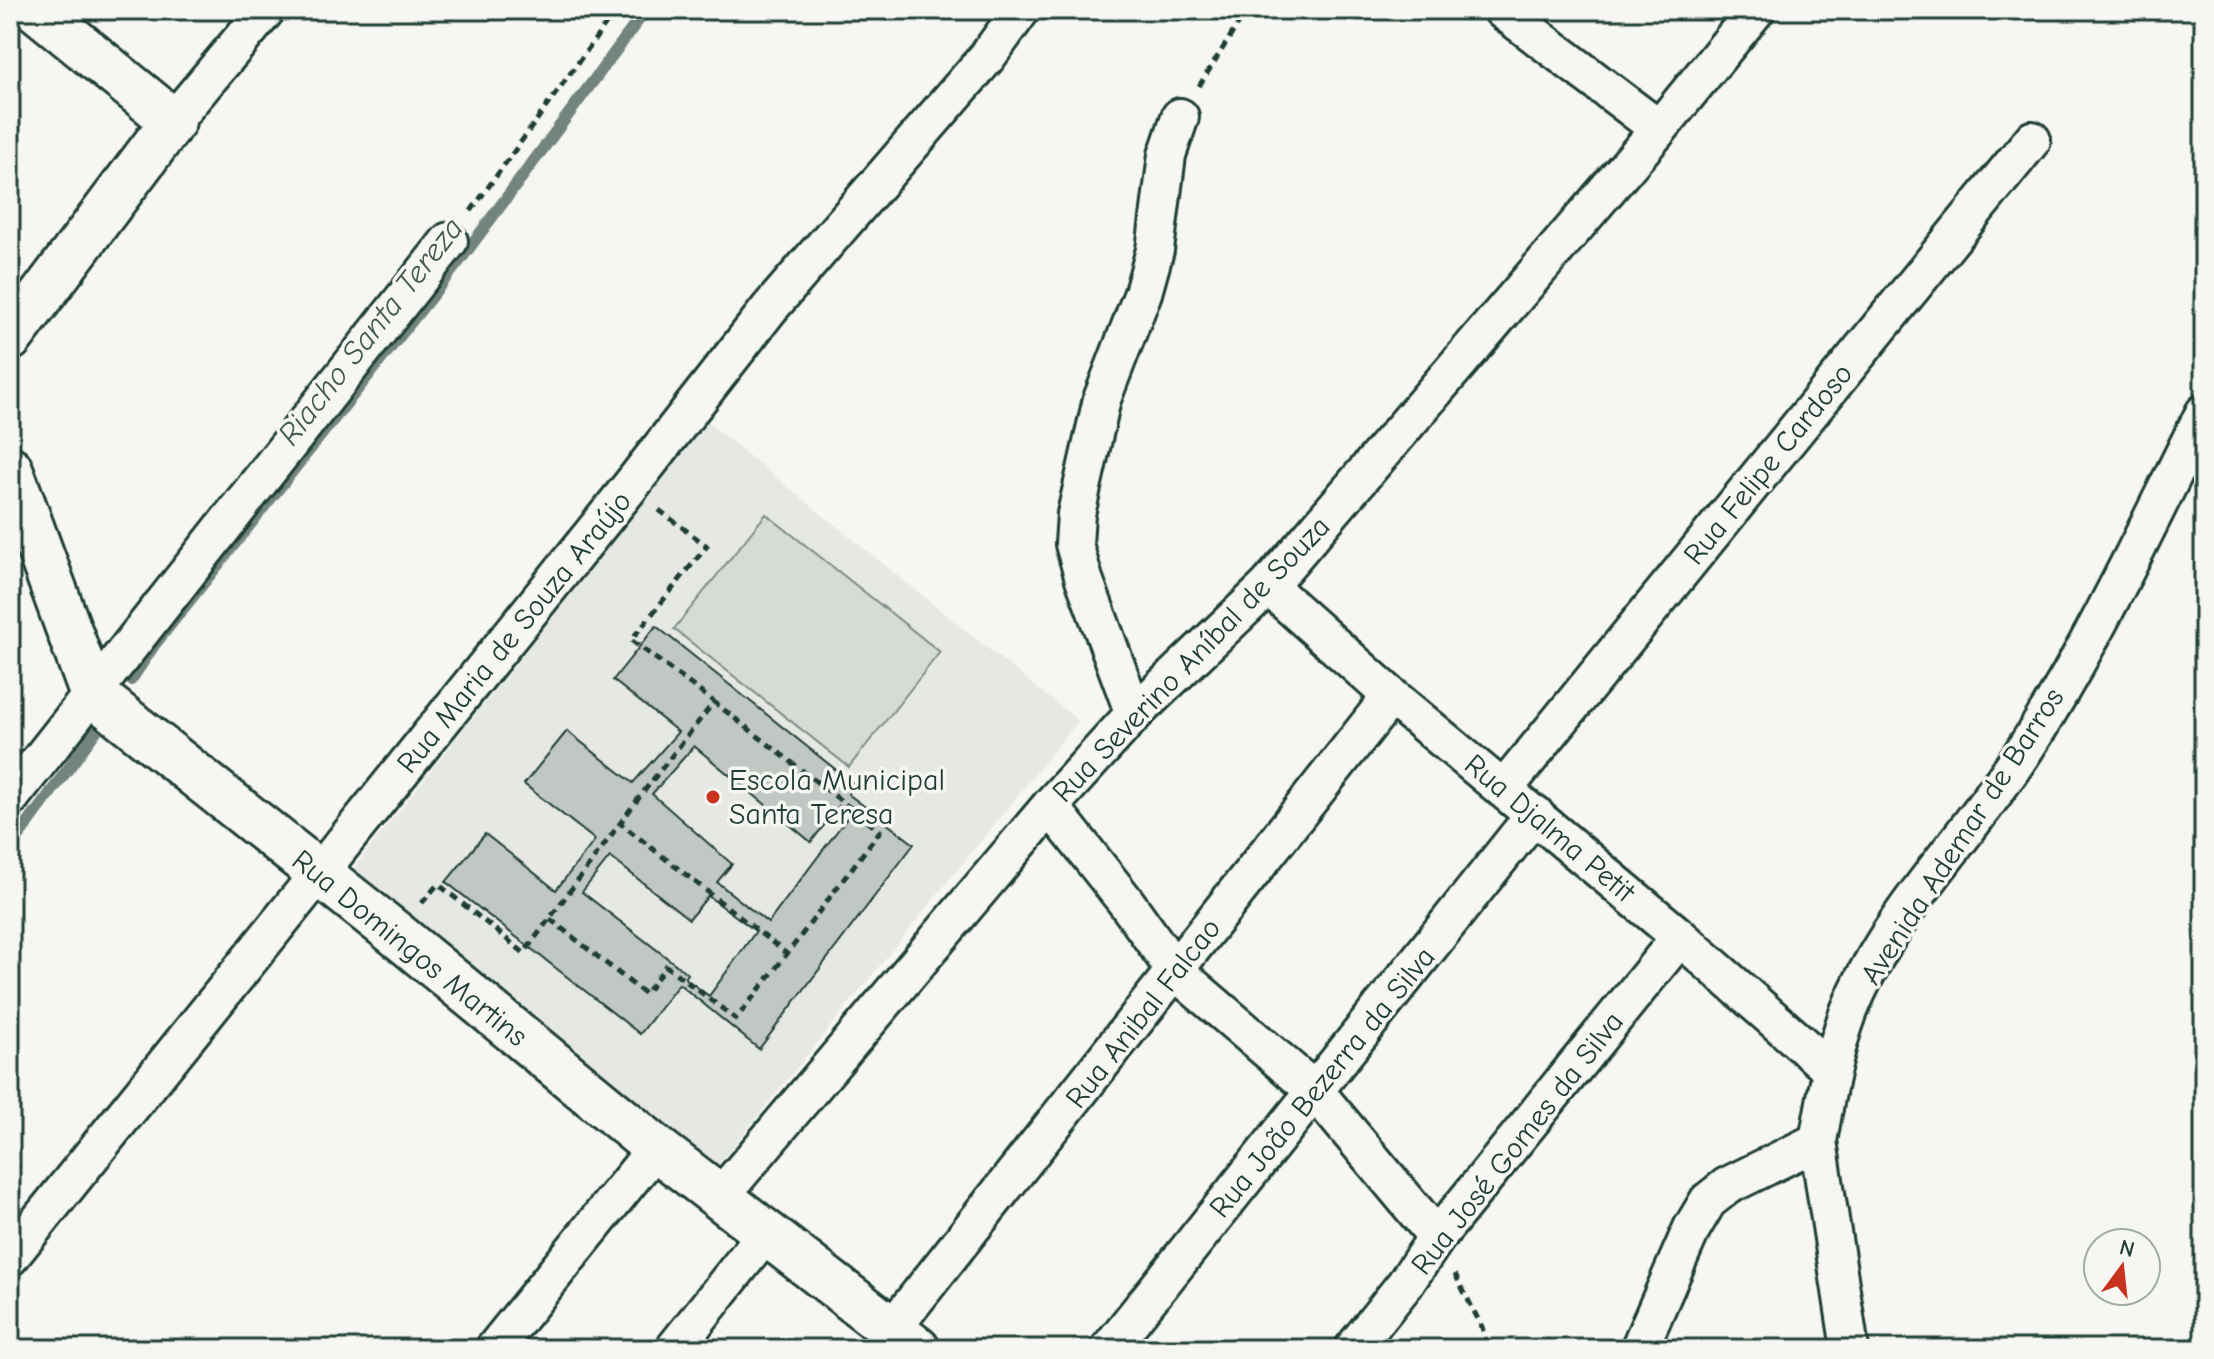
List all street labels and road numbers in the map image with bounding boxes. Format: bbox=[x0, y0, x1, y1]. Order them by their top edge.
street label: Rua Felipe Cardoso bbox=[1677, 357, 1860, 572]
street label: Rua Maria de Souza Araújo bbox=[390, 484, 639, 780]
street label: Rua Severino Aníbal de Souza bbox=[1045, 509, 1337, 810]
street label: Avenida Ademar de Barros bbox=[1853, 682, 2071, 991]
street label: Rua Djalma Petit bbox=[1457, 747, 1643, 911]
street label: Rua Domingos Martins bbox=[285, 843, 534, 1054]
street label: Rua Anibal Falcao bbox=[1058, 911, 1228, 1115]
street label: Rua João Bezerra da Silva bbox=[1202, 940, 1442, 1225]
street label: Rua José Gomes da Silva bbox=[1404, 1005, 1631, 1282]

